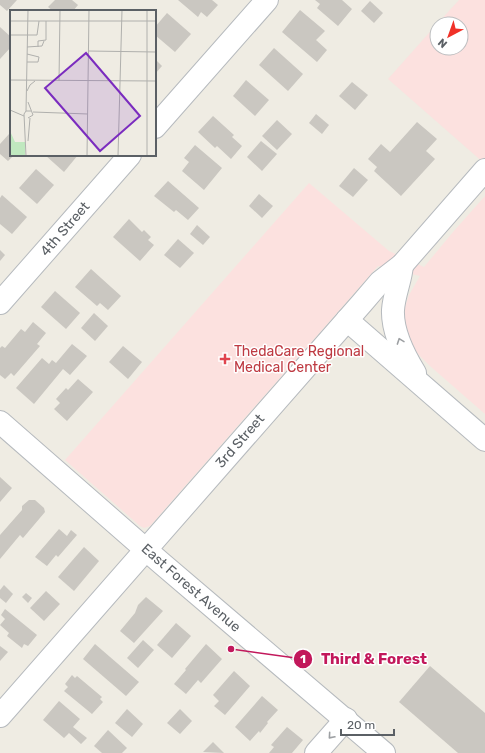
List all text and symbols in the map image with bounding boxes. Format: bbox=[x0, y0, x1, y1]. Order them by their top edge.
inset map bbox=[10, 10, 156, 156]
north arrow bbox=[429, 16, 469, 56]
text: N bbox=[435, 36, 450, 51]
street label: 4th Street bbox=[37, 198, 94, 260]
one-way arrow bbox=[396, 338, 404, 345]
place label: ThedaCare Regional Medical Center bbox=[234, 343, 364, 376]
marker: ThedaCare Regional Medical Center bbox=[219, 353, 231, 365]
street label: 3rd Street bbox=[212, 410, 268, 471]
street label: East Forest Avenue bbox=[138, 540, 244, 636]
callout: Third & Forest bbox=[293, 645, 435, 672]
text: Third & Forest bbox=[321, 650, 427, 668]
text: 1 bbox=[300, 652, 306, 666]
scale bar bbox=[341, 711, 394, 737]
text: 20 m bbox=[347, 718, 375, 732]
one-way arrow bbox=[329, 732, 336, 739]

